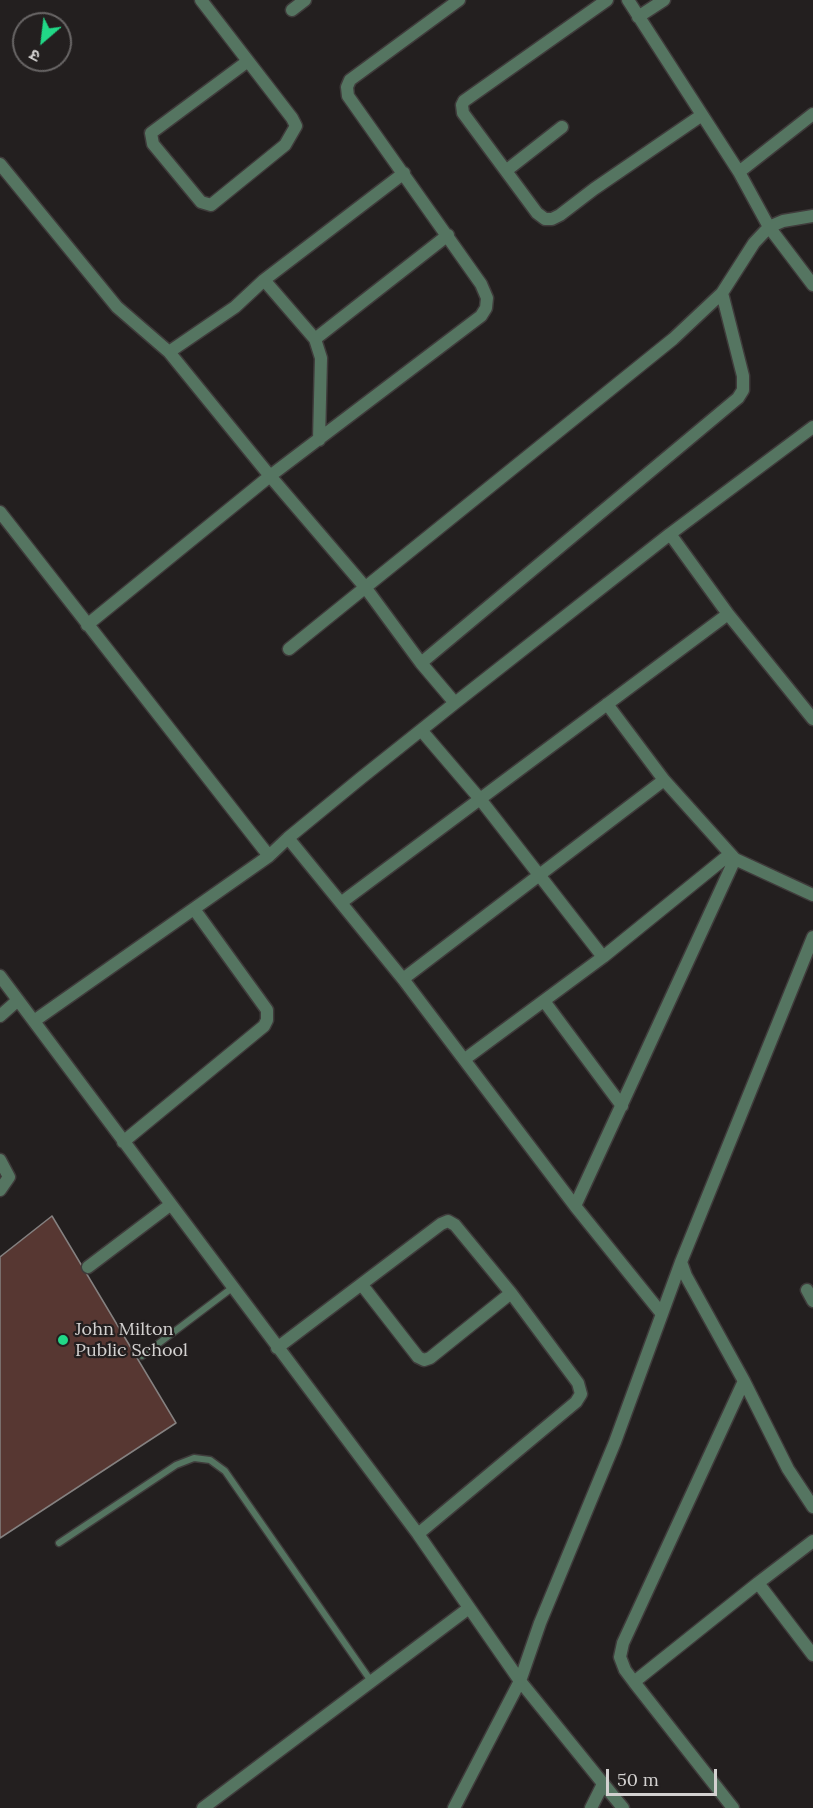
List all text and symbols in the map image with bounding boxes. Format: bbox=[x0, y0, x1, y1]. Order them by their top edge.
north arrow bbox=[12, 12, 72, 72]
text: उ bbox=[26, 45, 43, 67]
place label: John Milton Public School bbox=[75, 1319, 188, 1362]
marker: John Milton Public School bbox=[56, 1333, 70, 1347]
scale bar bbox=[609, 1757, 720, 1795]
text: 50 m bbox=[617, 1768, 659, 1791]

